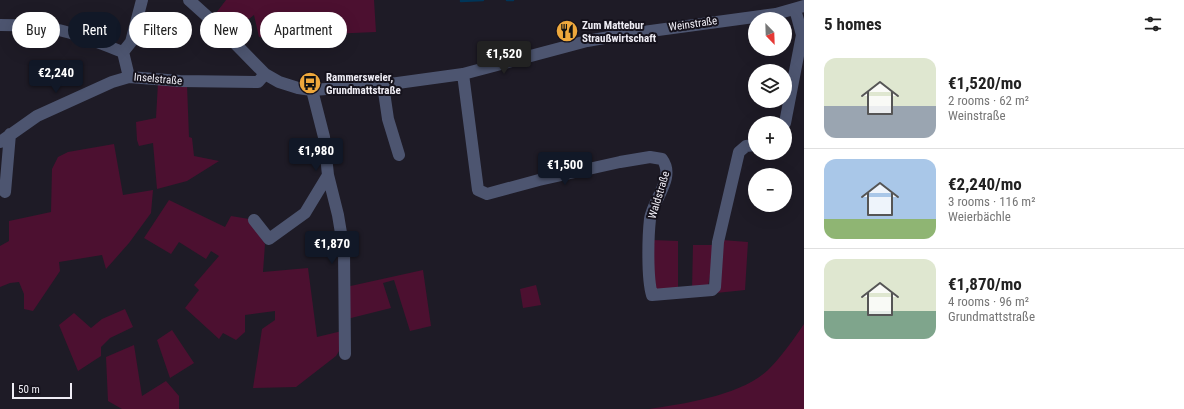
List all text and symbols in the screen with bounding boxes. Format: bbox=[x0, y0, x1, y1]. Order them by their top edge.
chip: Buy bbox=[12, 12, 60, 48]
chip: Rent bbox=[68, 12, 121, 48]
chip: Filters bbox=[129, 12, 192, 48]
chip: New bbox=[200, 12, 252, 48]
chip: Apartment bbox=[260, 12, 347, 48]
north arrow bbox=[748, 12, 792, 56]
map controls bbox=[748, 12, 792, 212]
icon: filters bbox=[1142, 13, 1164, 35]
street label: Weinstraße bbox=[668, 14, 718, 34]
text: 5 homes bbox=[824, 14, 882, 34]
restaurant icon: Zum Mattebur Straußwirtschaft bbox=[554, 18, 580, 44]
place label: Zum Mattebur Straußwirtschaft bbox=[582, 19, 657, 45]
pin: €1,520 bbox=[471, 41, 537, 75]
text: €1,520 bbox=[486, 46, 522, 61]
pin: €2,240 bbox=[23, 60, 89, 94]
button: layers bbox=[748, 64, 792, 108]
text: €2,240 bbox=[38, 65, 74, 80]
street label: Inselstraße bbox=[133, 70, 183, 88]
bus stop icon: Rammersweier, Grundmattstraße bbox=[297, 70, 323, 96]
place label: Rammersweier, Grundmattstraße bbox=[326, 71, 401, 97]
text: €1,520/mo bbox=[948, 73, 1022, 93]
icon: home bbox=[856, 74, 904, 122]
text: 2 rooms · 62 m² bbox=[948, 93, 1029, 108]
text: Weinstraße bbox=[948, 108, 1006, 123]
button: + bbox=[748, 116, 792, 160]
pin: €1,980 bbox=[283, 138, 349, 172]
text: €1,980 bbox=[298, 143, 334, 158]
pin: €1,500 bbox=[532, 152, 598, 186]
text: €1,500 bbox=[547, 157, 583, 172]
button: − bbox=[748, 168, 792, 212]
street label: Waldstraße bbox=[646, 170, 672, 220]
text: €2,240/mo bbox=[948, 174, 1022, 194]
icon: home bbox=[856, 175, 904, 223]
text: 3 rooms · 116 m² bbox=[948, 194, 1035, 209]
text: Weierbächle bbox=[948, 209, 1011, 224]
pin: €1,870 bbox=[299, 231, 365, 265]
text: €1,870 bbox=[314, 236, 350, 251]
text: €1,870/mo bbox=[948, 274, 1022, 294]
icon: home bbox=[856, 275, 904, 323]
text: 4 rooms · 96 m² bbox=[948, 294, 1029, 309]
text: Grundmattstraße bbox=[948, 309, 1035, 324]
scale bar bbox=[12, 381, 72, 400]
text: 50 m bbox=[18, 383, 40, 396]

